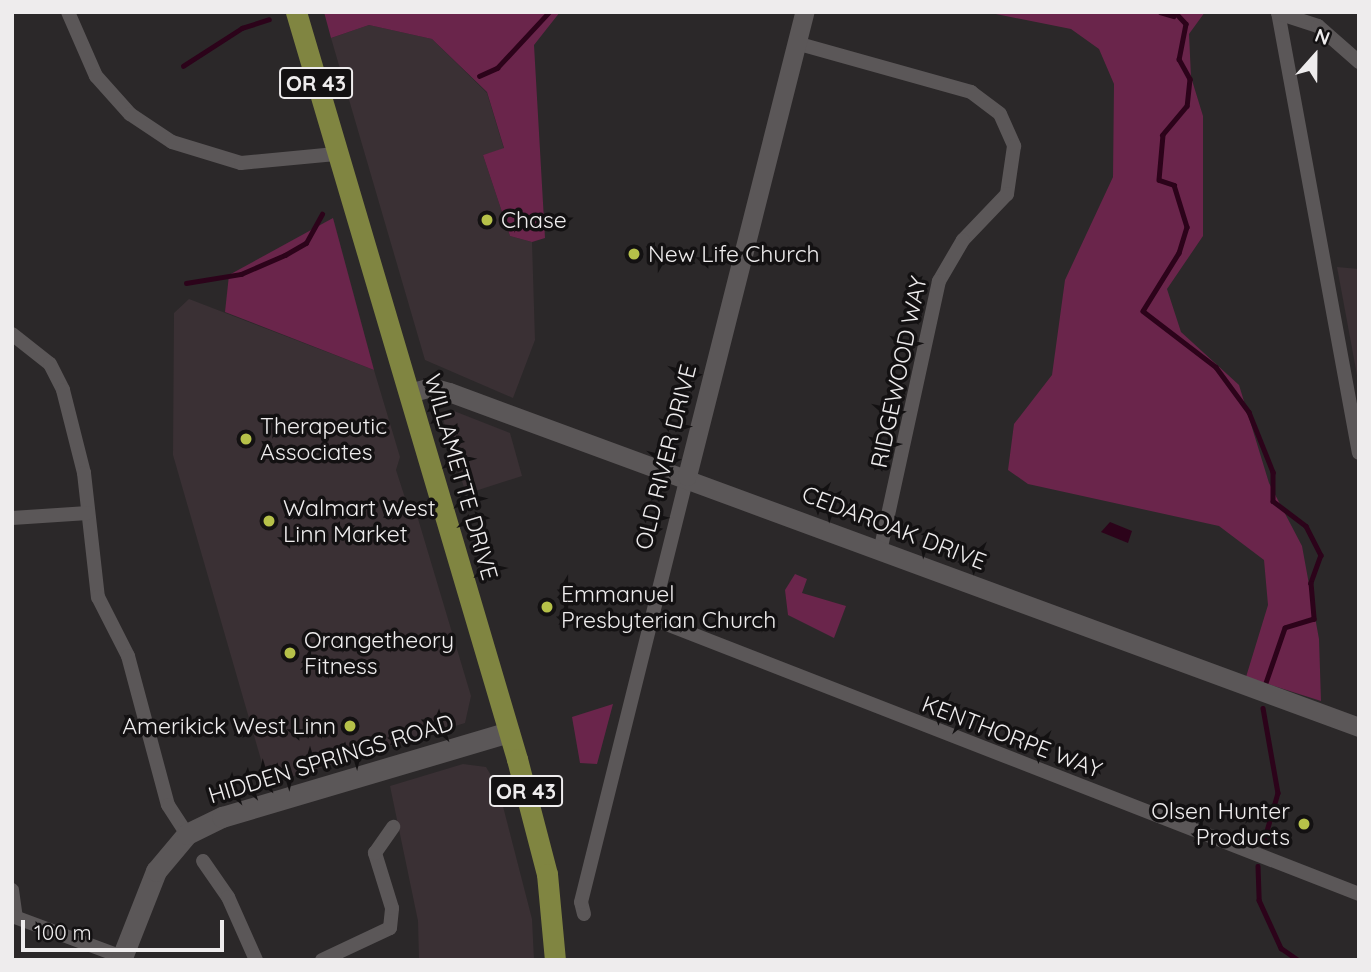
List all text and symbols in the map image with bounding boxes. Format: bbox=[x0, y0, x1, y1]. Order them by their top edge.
north arrow bbox=[1280, 21, 1350, 91]
text: N bbox=[1312, 23, 1333, 50]
road number: OR 43 bbox=[278, 66, 354, 100]
place label: Chase bbox=[501, 206, 567, 234]
marker: Chase bbox=[479, 212, 495, 228]
place label: New Life Church bbox=[648, 240, 820, 268]
marker: New Life Church bbox=[626, 246, 642, 262]
street label: RIDGEWOOD WAY bbox=[865, 274, 933, 470]
street label: OLD RIVER DRIVE bbox=[630, 362, 702, 552]
street label: WILLAMETTE DRIVE bbox=[418, 371, 504, 583]
place label: Therapeutic Associates bbox=[260, 412, 387, 466]
marker: Therapeutic Associates bbox=[238, 431, 254, 447]
street label: CEDAROAK DRIVE bbox=[798, 480, 990, 576]
place label: Walmart West Linn Market bbox=[283, 494, 436, 548]
marker: Walmart West Linn Market bbox=[261, 513, 277, 529]
place label: Emmanuel Presbyterian Church bbox=[561, 580, 776, 634]
marker: Emmanuel Presbyterian Church bbox=[539, 599, 555, 615]
place label: Orangetheory Fitness bbox=[304, 626, 454, 680]
marker: Orangetheory Fitness bbox=[282, 645, 298, 661]
street label: KENTHORPE WAY bbox=[918, 690, 1106, 784]
street label: HIDDEN SPRINGS ROAD bbox=[205, 708, 457, 810]
place label: Amerikick West Linn bbox=[122, 712, 336, 740]
marker: Amerikick West Linn bbox=[342, 718, 358, 734]
road number: OR 43 bbox=[488, 774, 564, 808]
place label: Olsen Hunter Products bbox=[1151, 797, 1290, 851]
marker: Olsen Hunter Products bbox=[1296, 816, 1312, 832]
scale bar bbox=[24, 906, 228, 950]
text: 100 m bbox=[34, 919, 92, 945]

